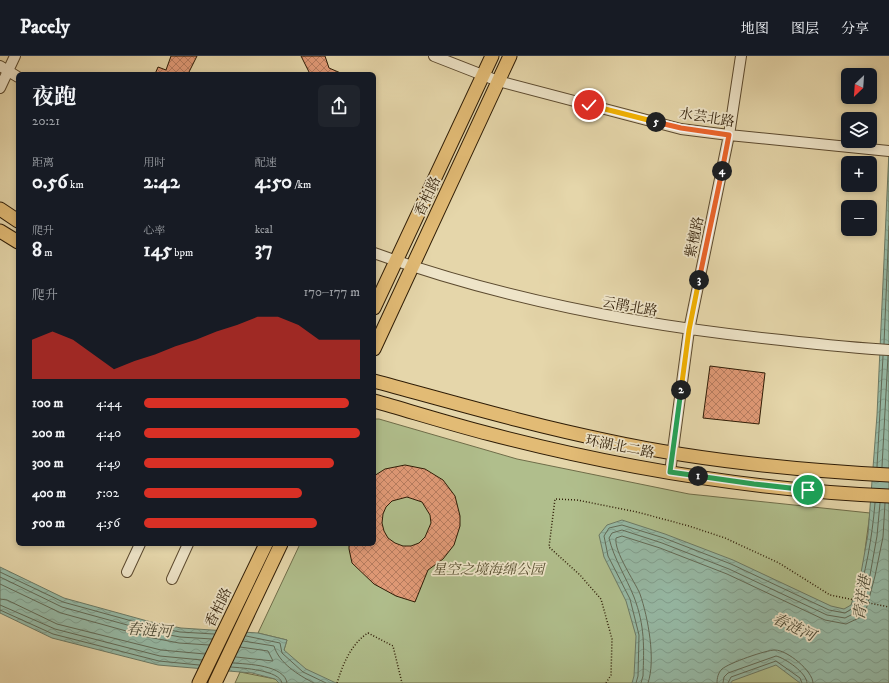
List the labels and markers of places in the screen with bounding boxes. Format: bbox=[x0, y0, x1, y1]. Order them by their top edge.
pin bbox=[572, 88, 606, 122]
pin: 5 bbox=[646, 112, 666, 132]
pin: 4 bbox=[712, 161, 732, 181]
pin: 3 bbox=[689, 270, 709, 290]
pin: 2 bbox=[671, 380, 691, 400]
pin: 1 bbox=[688, 466, 708, 486]
pin bbox=[791, 473, 825, 507]

